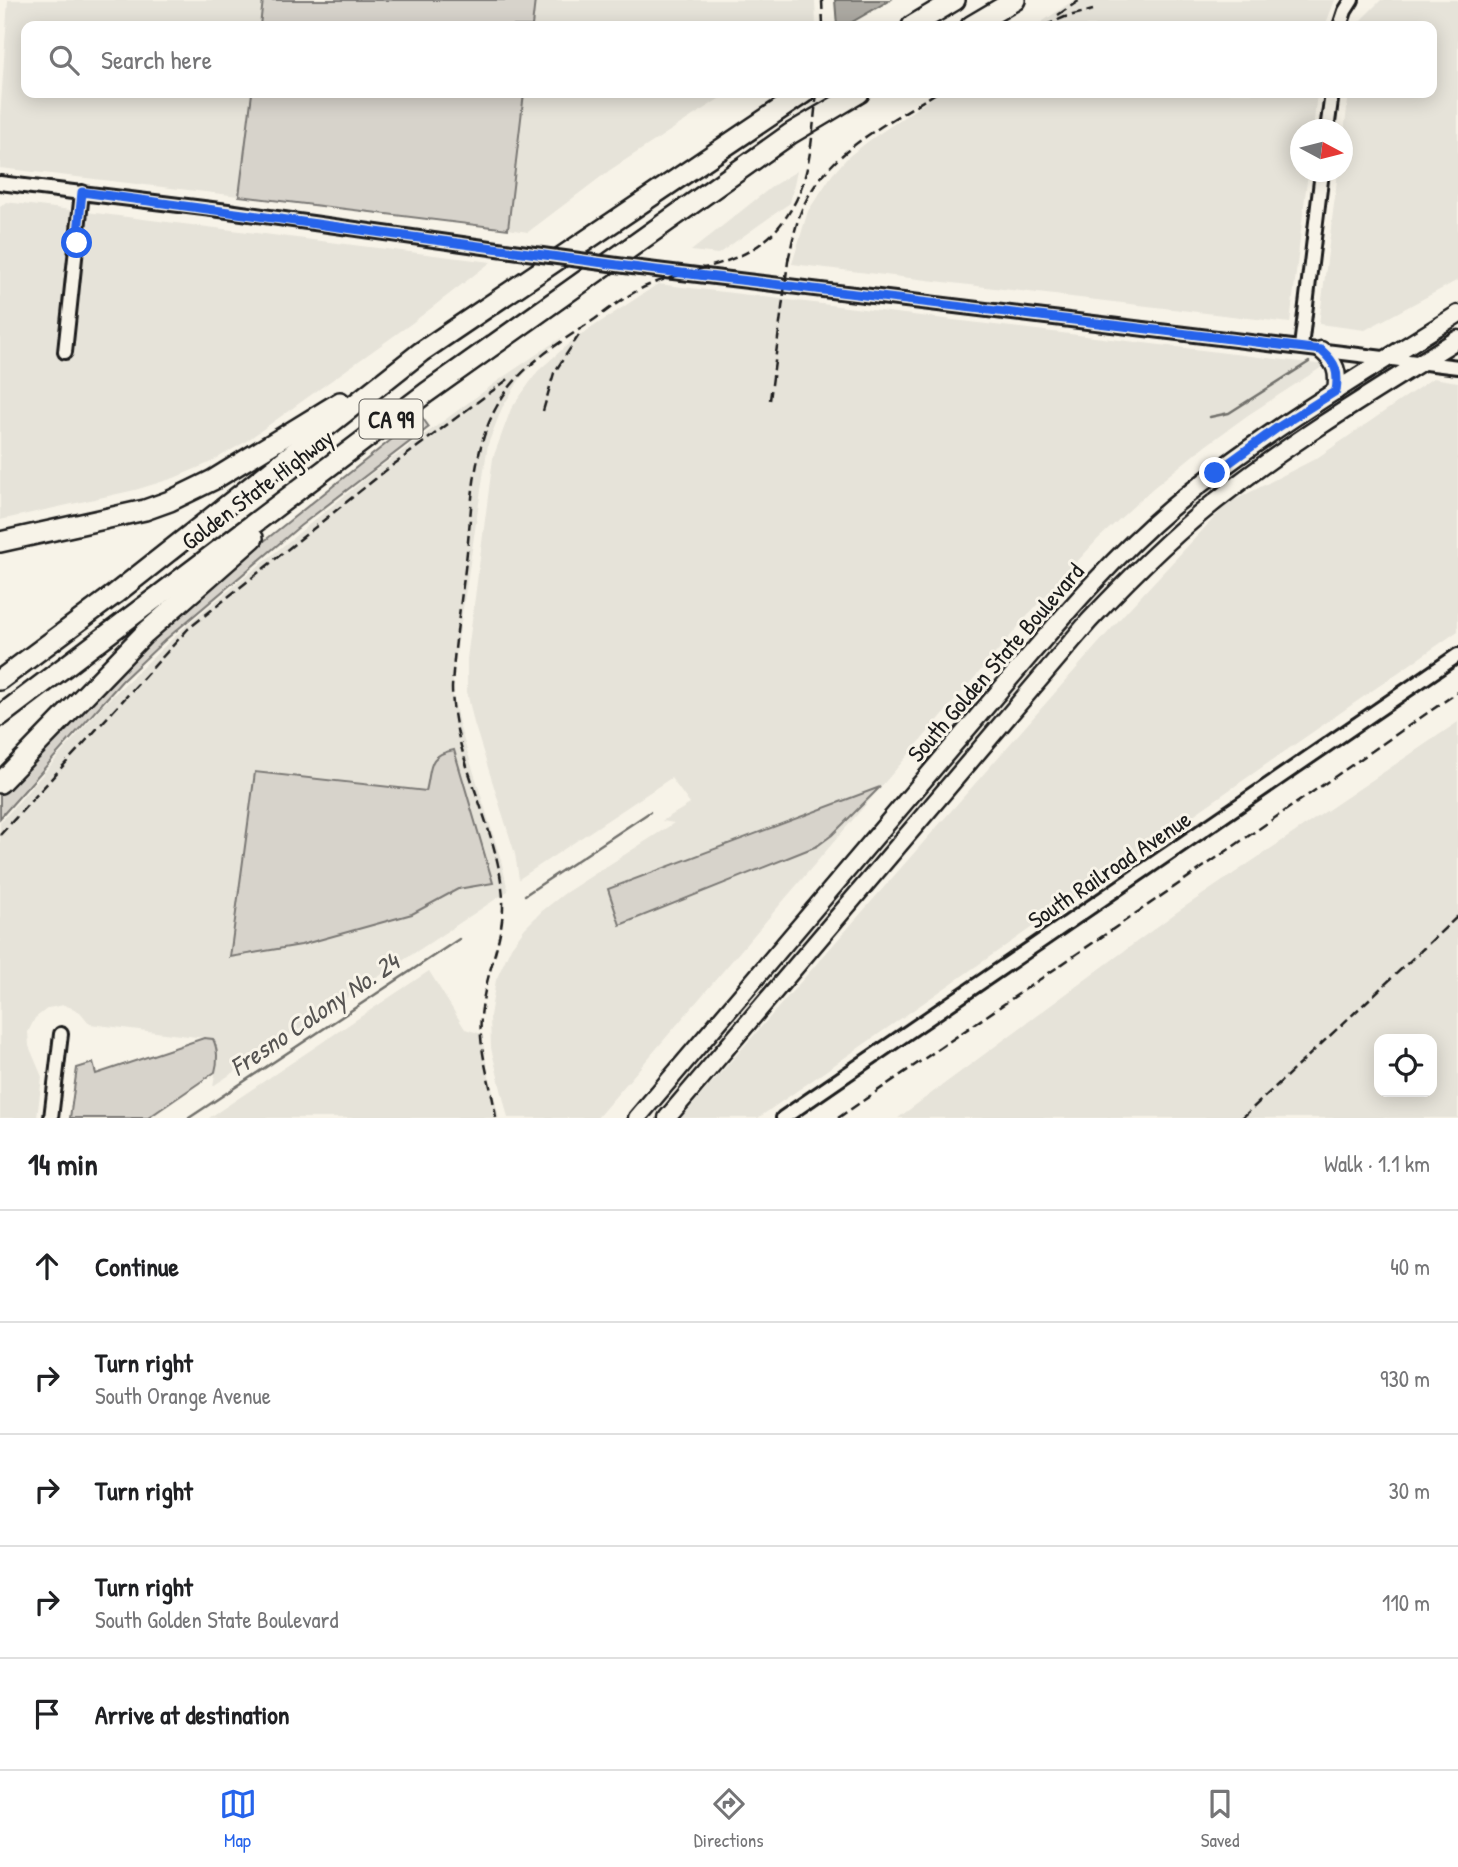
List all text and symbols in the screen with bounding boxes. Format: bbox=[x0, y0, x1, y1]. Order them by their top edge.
search box bbox=[21, 21, 1437, 98]
icon: search bbox=[45, 41, 83, 79]
text: Search here bbox=[101, 42, 212, 77]
north arrow bbox=[1290, 119, 1353, 182]
route start bbox=[61, 227, 92, 258]
road number: CA 99 bbox=[360, 400, 422, 438]
street label: Golden State Highway bbox=[174, 421, 340, 557]
route end bbox=[1199, 457, 1230, 488]
street label: South Golden State Boulevard bbox=[900, 556, 1090, 768]
street label: South Railroad Avenue bbox=[1021, 802, 1197, 935]
water label: Fresno Colony No. 24 bbox=[223, 943, 408, 1084]
map controls bbox=[1374, 1034, 1437, 1097]
button: locate bbox=[1374, 1034, 1437, 1097]
text: 14 min bbox=[28, 1144, 98, 1184]
text: Walk · 1.1 km bbox=[1324, 1148, 1430, 1179]
icon: ahead bbox=[28, 1247, 66, 1285]
text: Continue bbox=[95, 1249, 179, 1284]
text: 40 m bbox=[1390, 1251, 1430, 1282]
text: Turn right bbox=[95, 1345, 193, 1380]
icon: right bbox=[28, 1359, 66, 1397]
text: 930 m bbox=[1380, 1363, 1430, 1394]
text: South Orange Avenue bbox=[95, 1380, 271, 1411]
icon: right bbox=[28, 1471, 66, 1509]
text: Turn right bbox=[95, 1473, 193, 1508]
text: 30 m bbox=[1388, 1475, 1430, 1506]
text: Turn right bbox=[95, 1569, 193, 1604]
icon: right bbox=[28, 1583, 66, 1621]
text: 110 m bbox=[1382, 1587, 1430, 1618]
text: South Golden State Boulevard bbox=[95, 1604, 338, 1635]
icon: arrive bbox=[28, 1695, 66, 1733]
text: Arrive at destination bbox=[95, 1697, 290, 1732]
tab: Map bbox=[219, 1785, 257, 1853]
tab: Directions bbox=[694, 1785, 764, 1853]
tab: Saved bbox=[1201, 1785, 1239, 1853]

